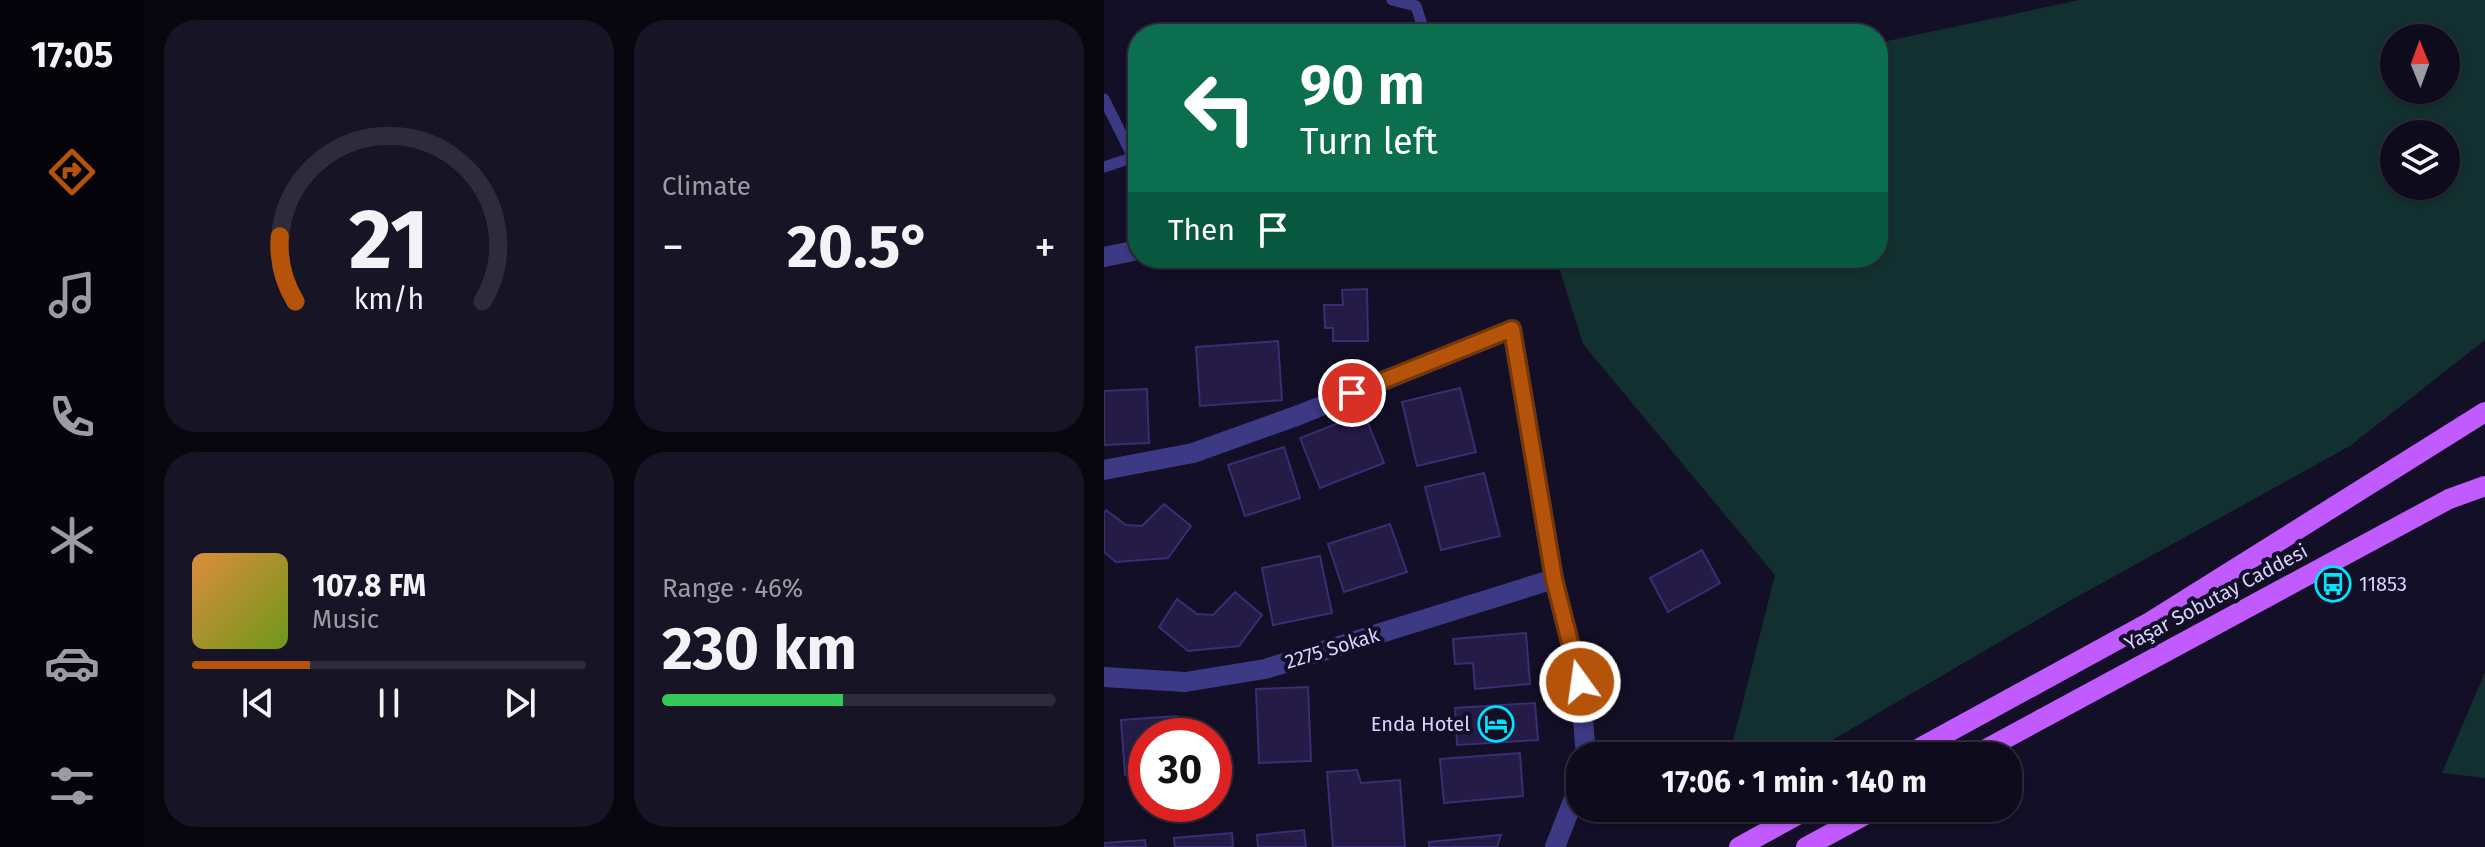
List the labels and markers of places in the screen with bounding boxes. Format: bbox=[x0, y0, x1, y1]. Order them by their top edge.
pin bbox=[1318, 359, 1386, 427]
bus stop icon: 11853 bbox=[2314, 565, 2352, 603]
place label: 11853 bbox=[2359, 572, 2407, 596]
hotel icon: Enda Hotel bbox=[1477, 705, 1515, 743]
place label: Enda Hotel bbox=[1371, 712, 1470, 736]

